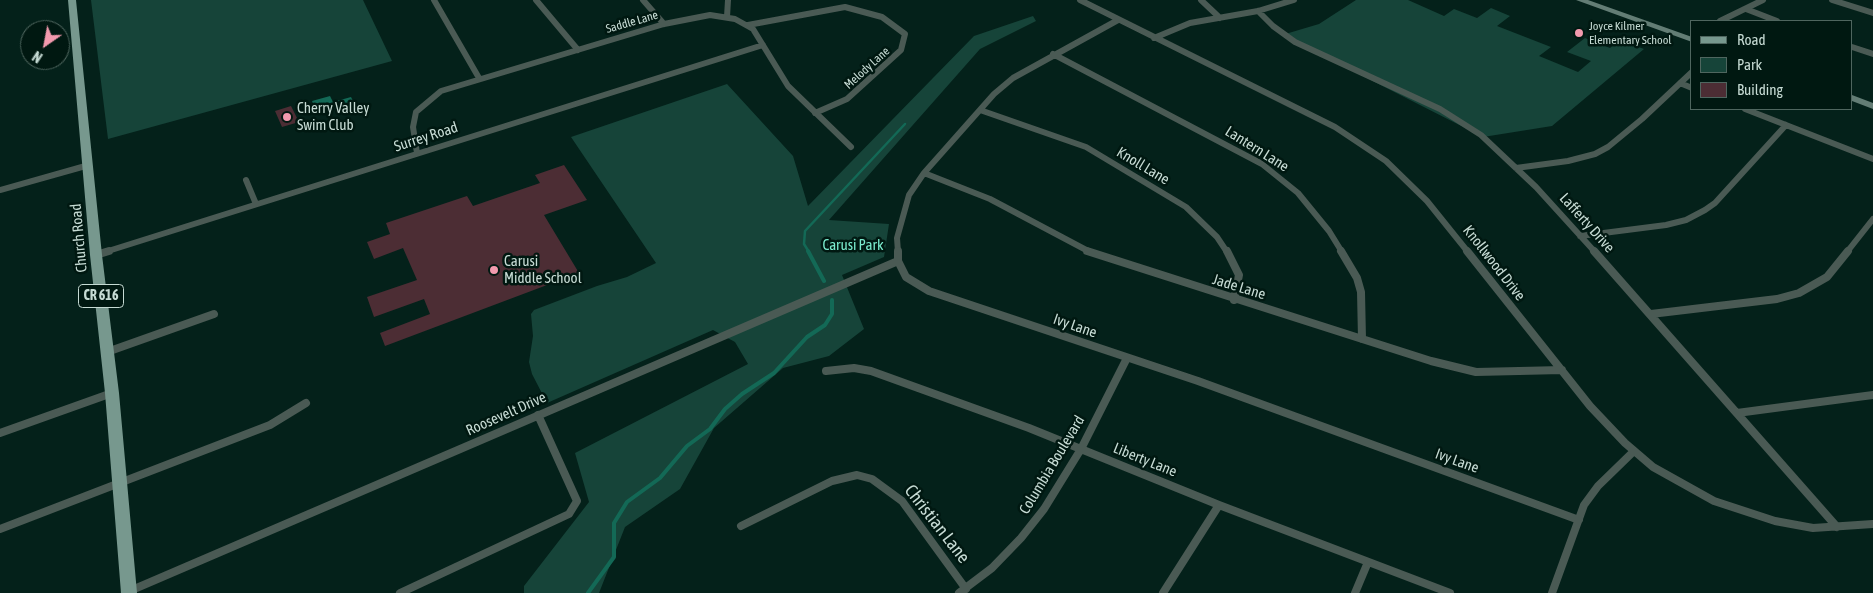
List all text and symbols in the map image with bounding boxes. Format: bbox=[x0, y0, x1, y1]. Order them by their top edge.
street label: Saddle Lane bbox=[604, 8, 660, 36]
place label: Joyce Kilmer Elementary School bbox=[1589, 19, 1671, 47]
north arrow bbox=[20, 20, 70, 70]
legend bbox=[1690, 20, 1853, 110]
marker: Joyce Kilmer Elementary School bbox=[1573, 27, 1585, 39]
text: Road bbox=[1737, 31, 1766, 48]
street label: Melody Lane bbox=[841, 44, 893, 92]
text: N bbox=[30, 48, 45, 66]
text: Park bbox=[1737, 56, 1762, 73]
text: Building bbox=[1737, 81, 1783, 98]
place label: Cherry Valley Swim Club bbox=[297, 99, 369, 134]
marker: Cherry Valley Swim Club bbox=[281, 111, 293, 123]
street label: Surrey Road bbox=[392, 118, 460, 156]
street label: Lantern Lane bbox=[1222, 122, 1292, 176]
street label: Knoll Lane bbox=[1113, 143, 1173, 189]
street label: Lafferty Drive bbox=[1556, 190, 1618, 256]
street label: Church Road bbox=[67, 203, 91, 273]
street label: Knollwood Drive bbox=[1459, 222, 1529, 304]
park label: Carusi Park bbox=[822, 236, 884, 254]
place label: Carusi Middle School bbox=[504, 252, 582, 287]
marker: Carusi Middle School bbox=[488, 264, 500, 276]
street label: Jade Lane bbox=[1210, 270, 1268, 304]
road number: CR 616 bbox=[78, 284, 124, 308]
street label: Ivy Lane bbox=[1051, 310, 1099, 342]
street label: Roosevelt Drive bbox=[463, 388, 549, 440]
street label: Columbia Boulevard bbox=[1015, 412, 1089, 518]
street label: Liberty Lane bbox=[1111, 439, 1179, 481]
street label: Ivy Lane bbox=[1433, 445, 1481, 477]
street label: Christian Lane bbox=[900, 480, 974, 568]

